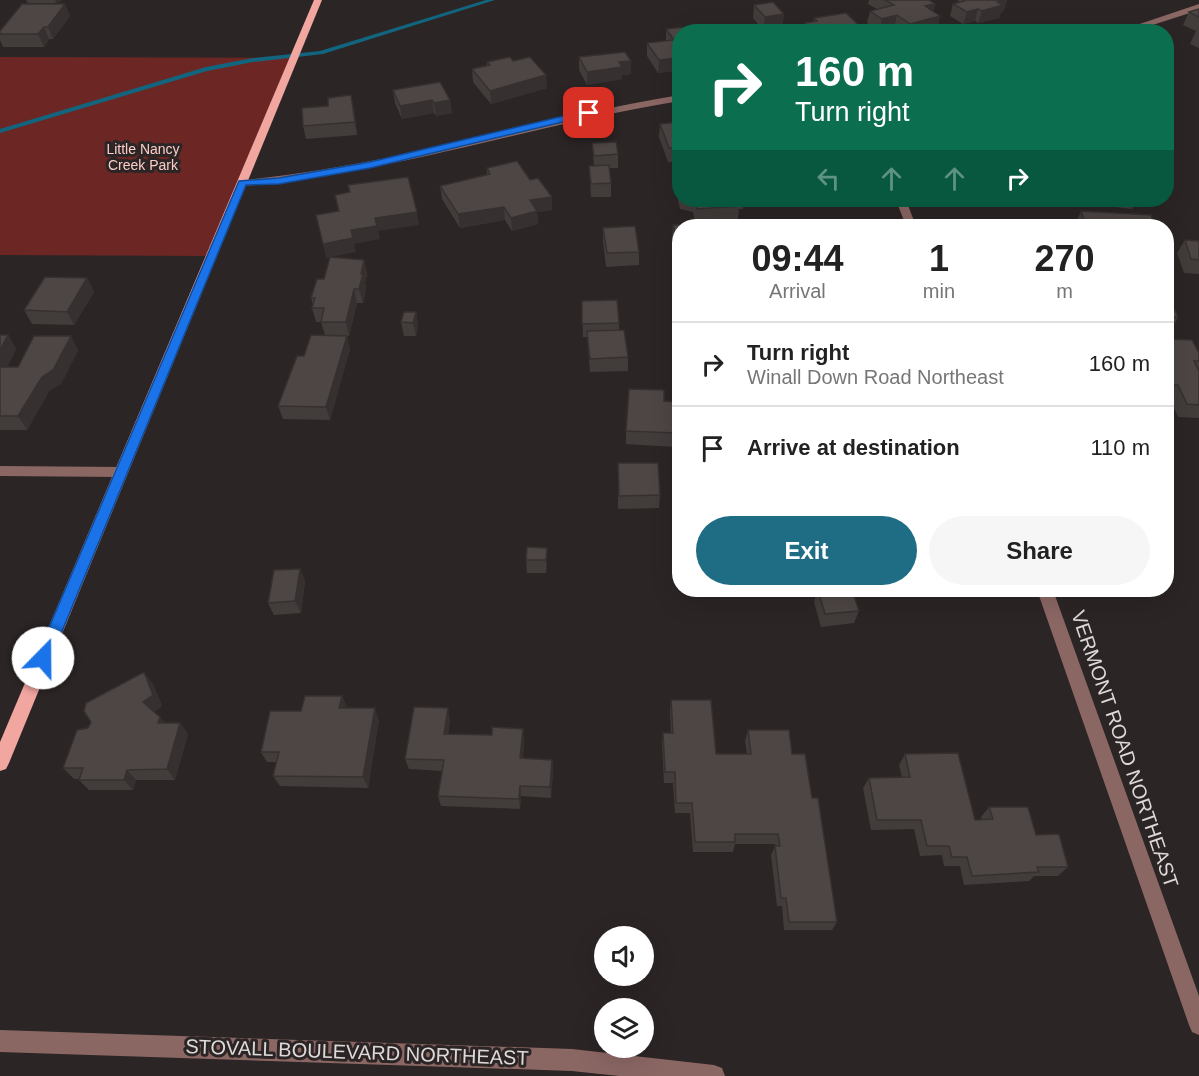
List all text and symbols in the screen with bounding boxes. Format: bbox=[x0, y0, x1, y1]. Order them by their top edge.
icon: right bbox=[696, 48, 774, 126]
text: 160 m bbox=[795, 48, 914, 95]
pin bbox=[563, 87, 614, 138]
icon: arrive bbox=[572, 96, 605, 129]
text: Turn right bbox=[795, 97, 910, 127]
park label: Little Nancy Creek Park bbox=[106, 141, 180, 173]
icon: left bbox=[812, 162, 845, 195]
icon: ahead bbox=[875, 162, 908, 195]
icon: ahead bbox=[938, 162, 971, 195]
icon: right bbox=[1001, 162, 1034, 195]
text: 09:44 bbox=[751, 238, 843, 279]
text: 1 bbox=[929, 238, 949, 279]
text: 270 bbox=[1034, 238, 1095, 279]
text: Arrival bbox=[769, 280, 826, 302]
text: min bbox=[923, 280, 955, 302]
text: m bbox=[1056, 280, 1073, 302]
text: Turn right bbox=[747, 340, 849, 365]
icon: right bbox=[696, 348, 729, 381]
text: 160 m bbox=[1089, 351, 1150, 376]
text: Winall Down Road Northeast bbox=[747, 366, 1004, 388]
icon: arrive bbox=[696, 432, 729, 465]
text: Arrive at destination bbox=[747, 435, 960, 460]
text: 110 m bbox=[1090, 435, 1150, 460]
button: Exit bbox=[696, 516, 917, 585]
button: Share bbox=[929, 516, 1150, 585]
street label: VERMONT ROAD NORTHEAST bbox=[1067, 608, 1183, 890]
position arrow bbox=[11, 626, 75, 690]
map controls bbox=[594, 926, 654, 1058]
button: sound bbox=[594, 926, 654, 986]
button: layers bbox=[594, 998, 654, 1058]
street label: STOVALL BOULEVARD NORTHEAST bbox=[185, 1035, 529, 1069]

